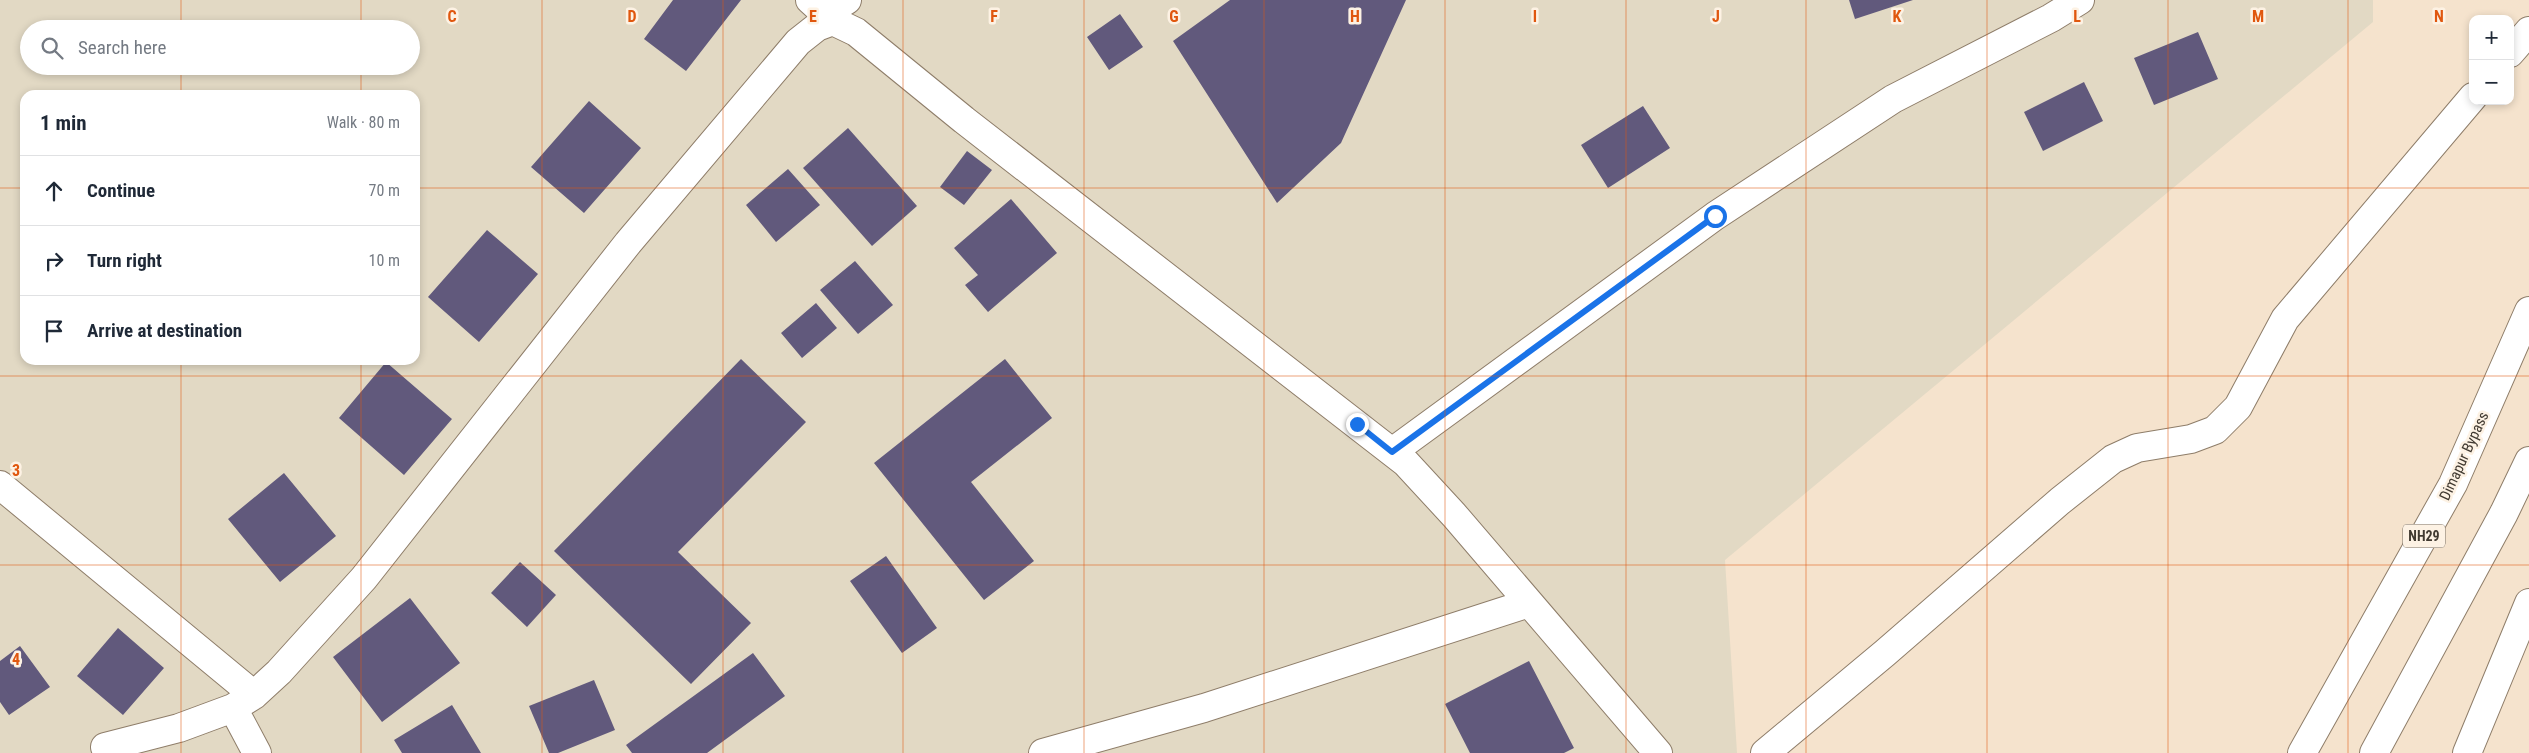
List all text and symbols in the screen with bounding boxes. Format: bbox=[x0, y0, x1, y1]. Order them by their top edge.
text: C bbox=[447, 7, 457, 26]
text: D bbox=[627, 7, 637, 26]
text: E bbox=[809, 7, 817, 26]
text: F bbox=[990, 7, 998, 26]
text: G bbox=[1169, 7, 1179, 26]
text: H bbox=[1350, 7, 1360, 26]
text: I bbox=[1533, 7, 1537, 26]
text: J bbox=[1712, 7, 1720, 26]
text: K bbox=[1893, 7, 1902, 26]
text: L bbox=[2073, 7, 2081, 26]
text: M bbox=[2252, 7, 2264, 26]
text: N bbox=[2434, 7, 2444, 26]
map controls bbox=[2469, 15, 2514, 105]
button: + bbox=[2469, 15, 2514, 60]
search box bbox=[20, 20, 420, 75]
icon: search bbox=[38, 34, 66, 62]
text: Search here bbox=[78, 36, 166, 59]
button: − bbox=[2469, 60, 2514, 105]
text: 1 min bbox=[40, 111, 87, 135]
text: Walk · 80 m bbox=[327, 113, 400, 132]
icon: ahead bbox=[40, 177, 68, 205]
text: Continue bbox=[87, 179, 155, 202]
text: 70 m bbox=[368, 181, 400, 200]
route start bbox=[1704, 205, 1727, 228]
icon: right bbox=[40, 247, 68, 275]
text: Turn right bbox=[87, 249, 162, 272]
text: 10 m bbox=[368, 251, 400, 270]
icon: arrive bbox=[40, 317, 68, 345]
text: Arrive at destination bbox=[87, 319, 242, 342]
street label: Dimapur Bypass bbox=[2436, 409, 2492, 503]
route end bbox=[1346, 413, 1369, 436]
text: 3 bbox=[12, 461, 20, 480]
road number: NH29 bbox=[2403, 524, 2445, 548]
text: 4 bbox=[12, 650, 20, 669]

